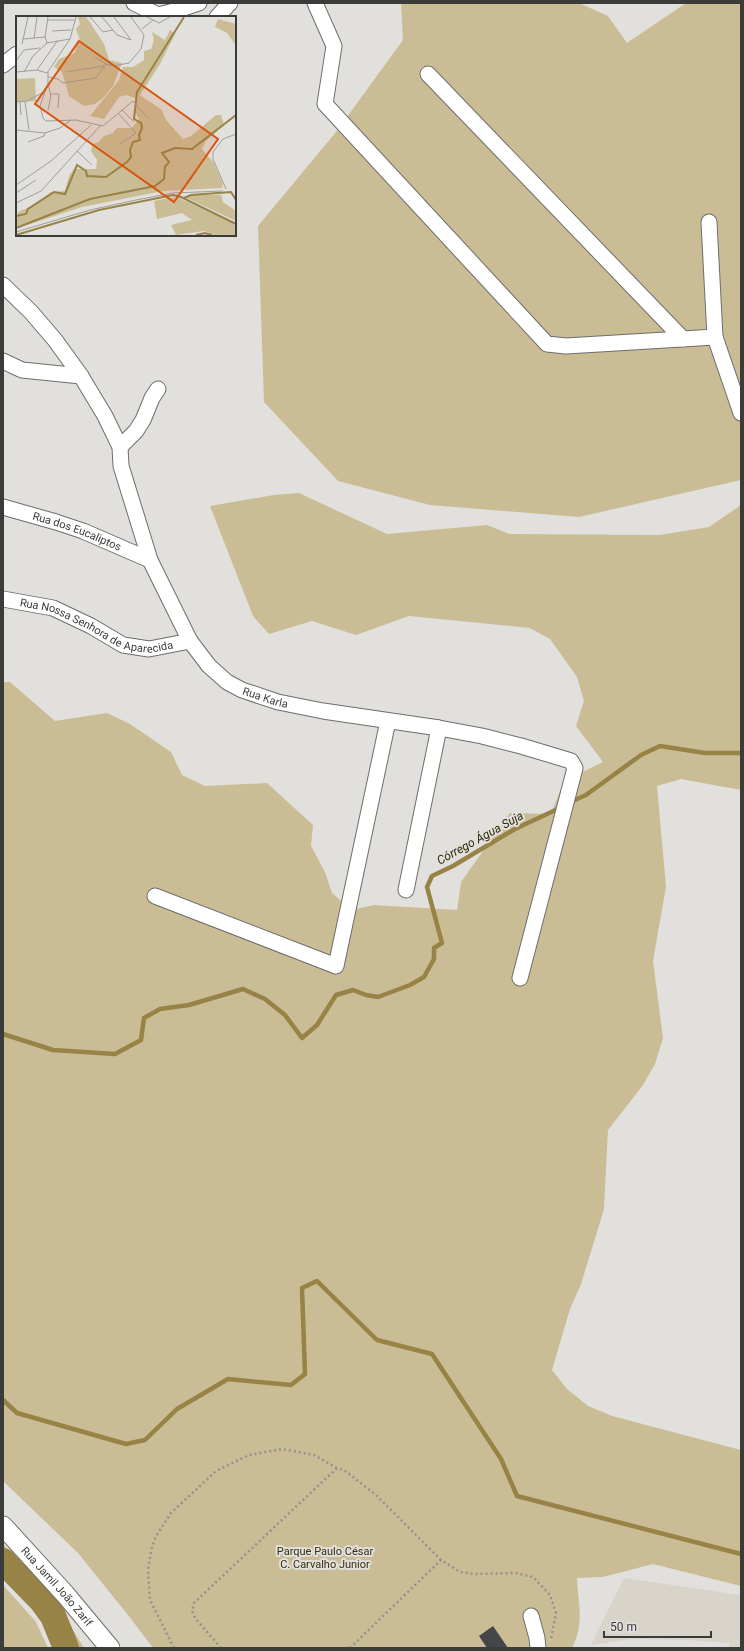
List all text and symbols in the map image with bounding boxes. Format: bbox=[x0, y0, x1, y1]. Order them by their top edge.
inset map bbox=[16, 16, 236, 236]
street label: Rua dos Eucaliptos bbox=[31, 509, 124, 553]
street label: Rua Nossa Senhora de Aparecida bbox=[19, 596, 174, 656]
street label: Rua Karla bbox=[241, 684, 289, 710]
water label: Córrego Água Suja bbox=[434, 808, 526, 868]
street label: Rua Jamil João Zarif bbox=[19, 1544, 96, 1629]
park label: Parque Paulo César C. Carvalho Junior bbox=[277, 1545, 373, 1571]
scale bar bbox=[604, 1613, 711, 1639]
text: 50 m bbox=[610, 1620, 637, 1634]

